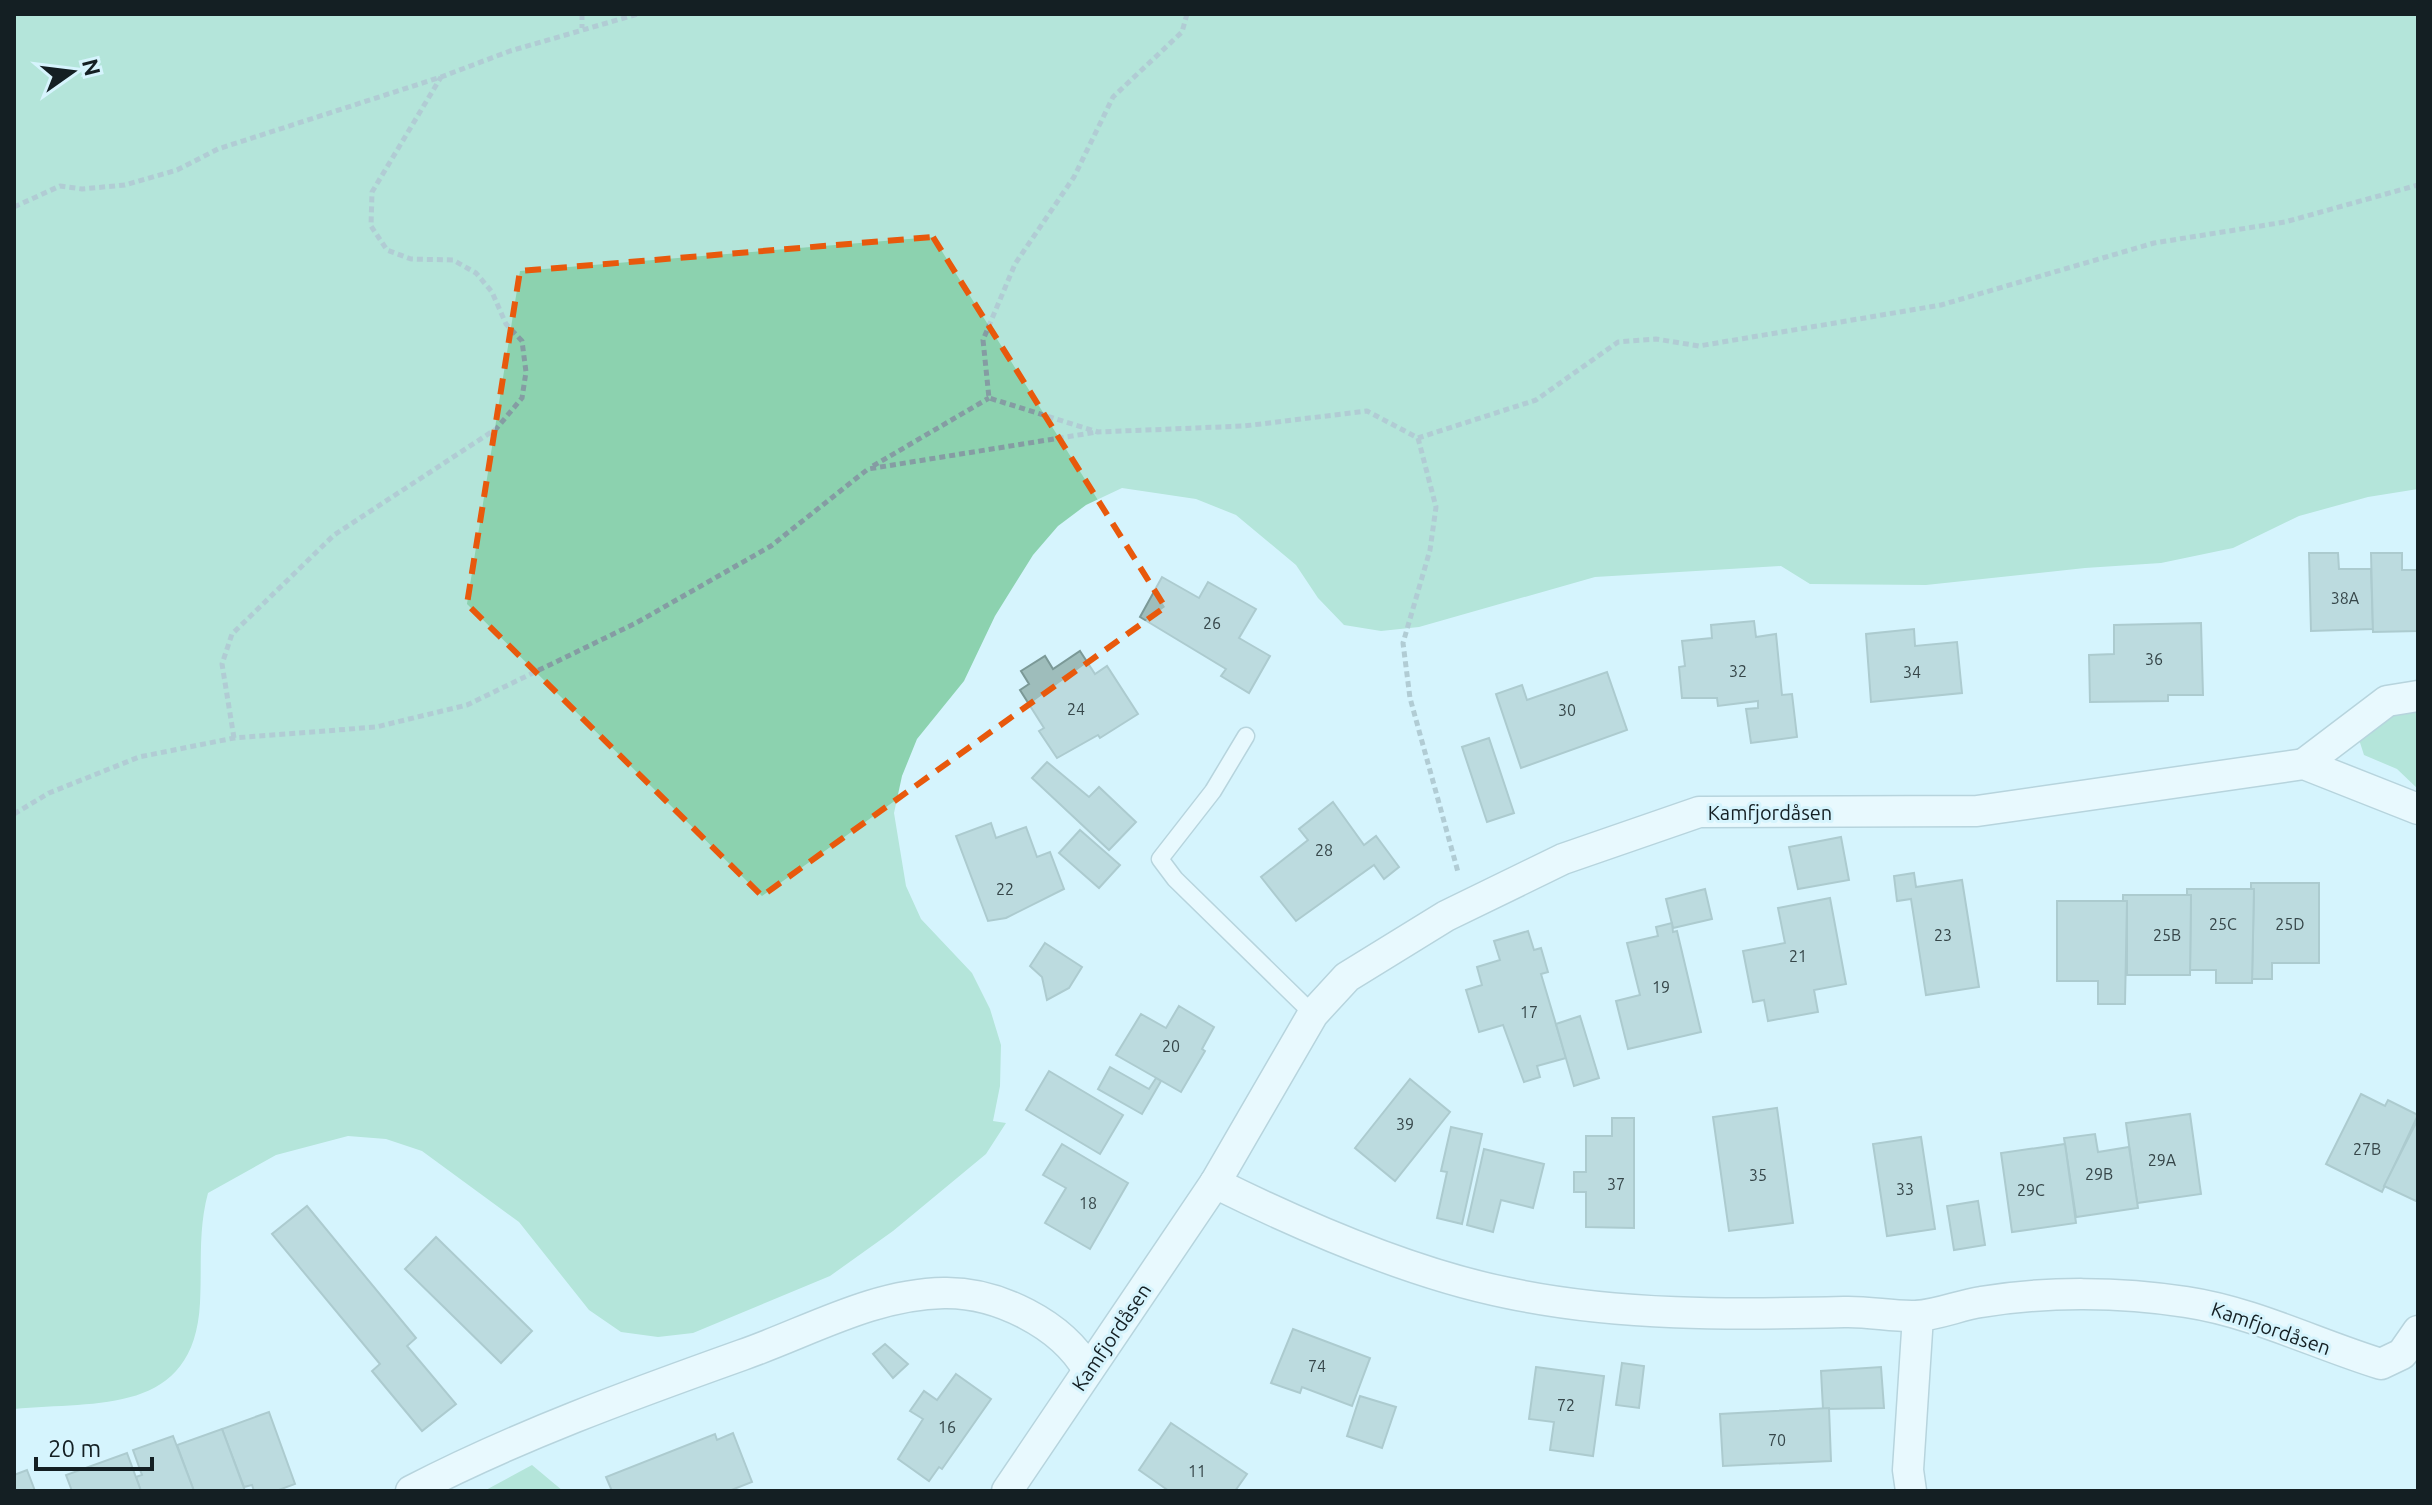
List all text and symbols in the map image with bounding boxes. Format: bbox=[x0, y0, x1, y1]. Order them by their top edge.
north arrow bbox=[32, 32, 112, 112]
text: N bbox=[78, 56, 106, 78]
house number: 38A bbox=[2331, 589, 2360, 607]
house number: 26 bbox=[1203, 614, 1221, 632]
house number: 36 bbox=[2145, 650, 2163, 668]
house number: 32 bbox=[1729, 662, 1747, 680]
house number: 34 bbox=[1903, 663, 1921, 681]
house number: 24 bbox=[1067, 700, 1085, 718]
house number: 30 bbox=[1558, 701, 1576, 719]
street label: Kamfjordåsen bbox=[1708, 801, 1832, 824]
house number: 28 bbox=[1315, 841, 1333, 859]
house number: 22 bbox=[996, 880, 1014, 898]
house number: 25C bbox=[2209, 915, 2237, 933]
house number: 25D bbox=[2275, 915, 2305, 933]
house number: 23 bbox=[1934, 926, 1952, 944]
house number: 25B bbox=[2153, 926, 2181, 944]
house number: 21 bbox=[1789, 947, 1807, 965]
house number: 19 bbox=[1652, 978, 1670, 996]
house number: 17 bbox=[1520, 1003, 1538, 1021]
house number: 20 bbox=[1162, 1037, 1180, 1055]
house number: 39 bbox=[1396, 1115, 1414, 1133]
house number: 27B bbox=[2353, 1140, 2381, 1158]
house number: 29A bbox=[2148, 1151, 2177, 1169]
house number: 29B bbox=[2085, 1165, 2113, 1183]
house number: 35 bbox=[1749, 1166, 1767, 1184]
house number: 37 bbox=[1607, 1175, 1625, 1193]
house number: 33 bbox=[1896, 1180, 1914, 1198]
house number: 29C bbox=[2017, 1181, 2045, 1199]
house number: 18 bbox=[1079, 1194, 1097, 1212]
street label: Kamfjordåsen bbox=[1067, 1279, 1155, 1395]
street label: Kamfjordåsen bbox=[2208, 1297, 2334, 1359]
house number: 74 bbox=[1308, 1357, 1326, 1375]
house number: 72 bbox=[1557, 1396, 1575, 1414]
house number: 16 bbox=[938, 1418, 956, 1436]
scale bar bbox=[36, 1421, 152, 1471]
house number: 70 bbox=[1768, 1431, 1786, 1449]
text: 20 m bbox=[48, 1435, 101, 1462]
house number: 11 bbox=[1188, 1462, 1206, 1480]

